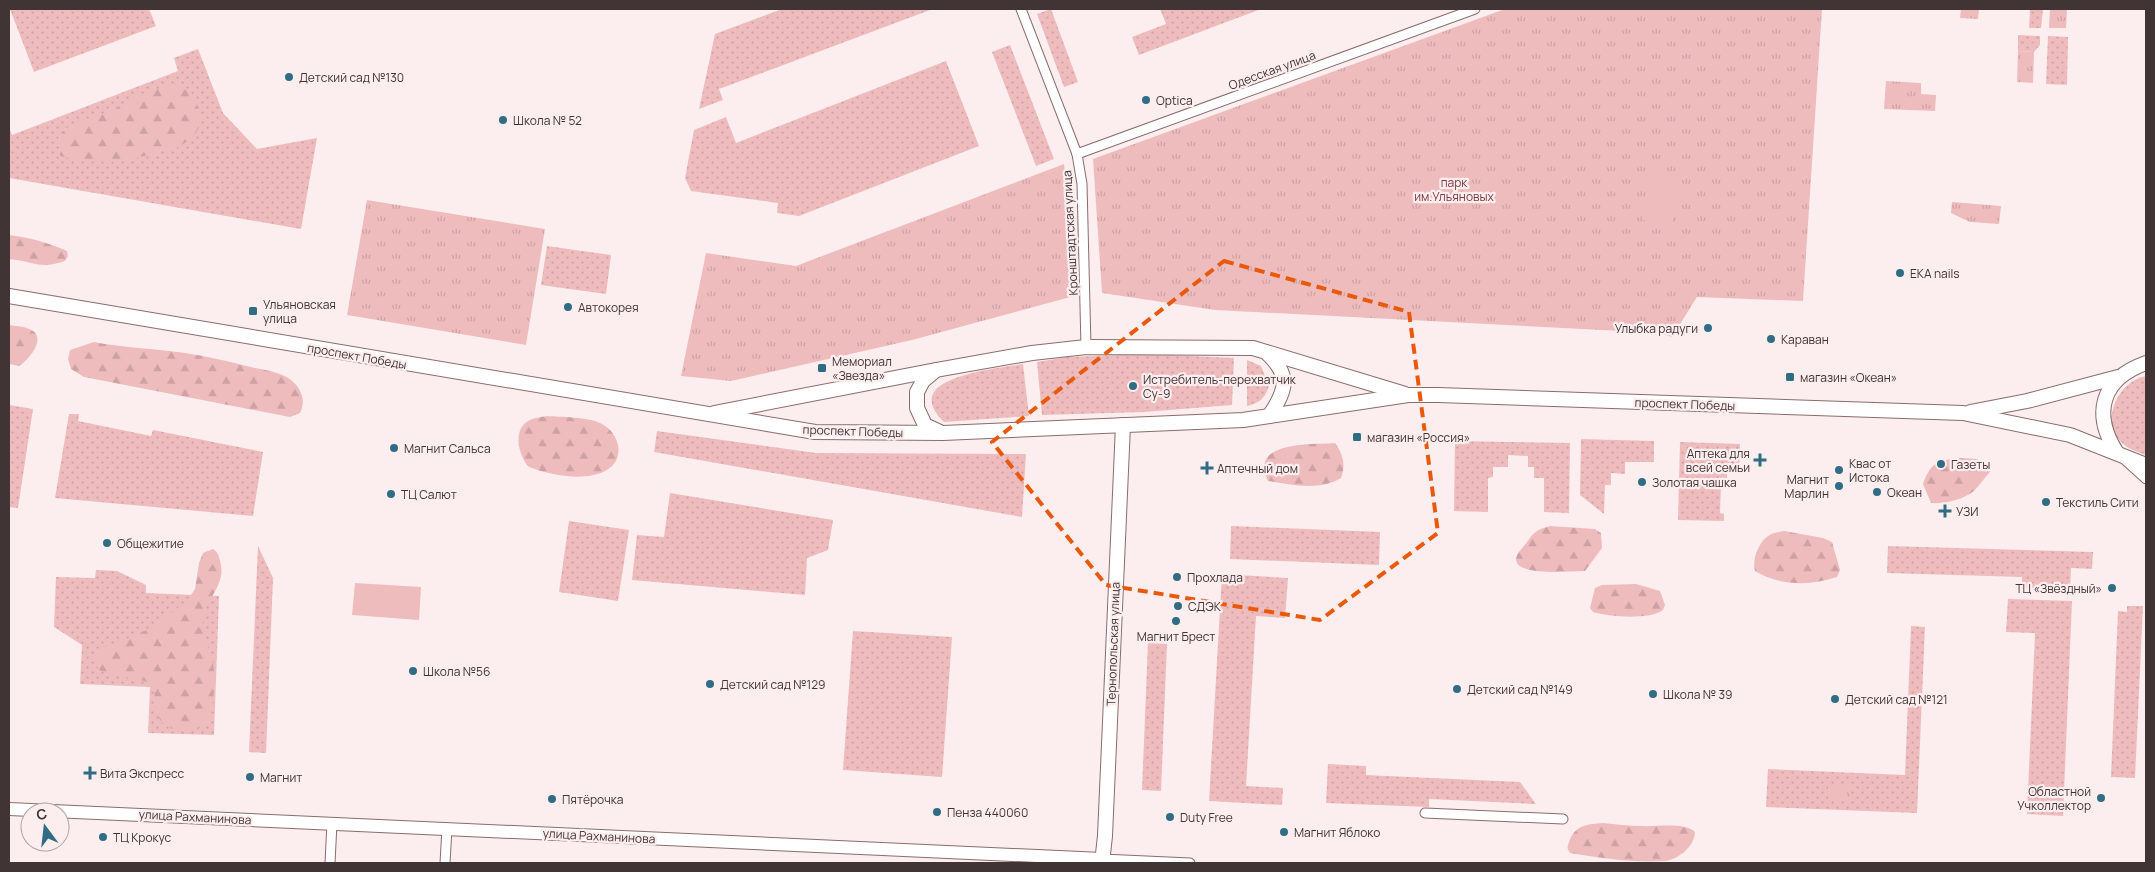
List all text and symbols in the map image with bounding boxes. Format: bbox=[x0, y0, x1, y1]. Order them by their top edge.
street label: Одесская улица bbox=[1226, 46, 1318, 94]
place label: Детский сад №130 bbox=[299, 69, 404, 86]
marker: Детский сад №130 bbox=[283, 71, 295, 83]
place label: Optica bbox=[1156, 92, 1193, 109]
marker: Optica bbox=[1140, 94, 1152, 106]
place label: Школа № 52 bbox=[513, 112, 582, 129]
marker: Школа № 52 bbox=[497, 114, 509, 126]
street label: Кронштадтская улица bbox=[1058, 170, 1082, 296]
park label: парк им.Ульяновых bbox=[1414, 174, 1494, 205]
place label: EKA nails bbox=[1910, 265, 1960, 282]
marker: EKA nails bbox=[1894, 267, 1906, 279]
place label: Ульяновская улица bbox=[263, 296, 336, 327]
place label: Автокорея bbox=[578, 299, 639, 316]
marker: Автокорея bbox=[562, 301, 574, 313]
marker: Ульяновская улица bbox=[247, 305, 259, 317]
place label: Улыбка радуги bbox=[1615, 320, 1698, 337]
marker: Улыбка радуги bbox=[1702, 322, 1714, 334]
place label: Караван bbox=[1781, 331, 1829, 348]
marker: Караван bbox=[1765, 333, 1777, 345]
street label: проспект Победы bbox=[306, 339, 408, 373]
place label: Мемориал «Звезда» bbox=[832, 353, 892, 384]
marker: Мемориал «Звезда» bbox=[816, 362, 828, 374]
place label: магазин «Океан» bbox=[1800, 369, 1897, 386]
place label: Истребитель-перехватчик Су-9 bbox=[1143, 371, 1297, 402]
marker: магазин «Океан» bbox=[1784, 371, 1796, 383]
marker: Истребитель-перехватчик Су-9 bbox=[1127, 380, 1139, 392]
street label: проспект Победы bbox=[1634, 394, 1736, 414]
street label: проспект Победы bbox=[802, 421, 904, 441]
place label: магазин «Россия» bbox=[1367, 429, 1470, 446]
marker: магазин «Россия» bbox=[1351, 431, 1363, 443]
place label: Магнит Сальса bbox=[404, 440, 491, 457]
marker: Магнит Сальса bbox=[388, 442, 400, 454]
place label: Аптека для всей семьи bbox=[1686, 445, 1750, 476]
marker: Аптека для всей семьи bbox=[1754, 454, 1766, 466]
place label: Квас от Истока bbox=[1849, 455, 1891, 486]
place label: Газеты bbox=[1951, 456, 1990, 473]
marker: Газеты bbox=[1935, 458, 1947, 470]
place label: Аптечный дом bbox=[1217, 460, 1298, 477]
marker: Аптечный дом bbox=[1201, 462, 1213, 474]
marker: Квас от Истока bbox=[1833, 464, 1845, 476]
place label: Магнит Марлин bbox=[1784, 471, 1829, 502]
place label: Золотая чашка bbox=[1652, 474, 1737, 491]
marker: Золотая чашка bbox=[1636, 476, 1648, 488]
marker: Магнит Марлин bbox=[1833, 480, 1845, 492]
place label: Океан bbox=[1887, 484, 1922, 501]
place label: ТЦ Салют bbox=[401, 486, 457, 503]
marker: Океан bbox=[1871, 486, 1883, 498]
marker: ТЦ Салют bbox=[385, 488, 397, 500]
place label: Текстиль Сити bbox=[2056, 494, 2139, 511]
marker: Текстиль Сити bbox=[2040, 496, 2052, 508]
place label: УЗИ bbox=[1956, 503, 1978, 520]
marker: УЗИ bbox=[1938, 504, 1952, 518]
place label: Общежитие bbox=[117, 535, 184, 552]
marker: Общежитие bbox=[101, 537, 113, 549]
place label: Прохлада bbox=[1187, 569, 1243, 586]
marker: Прохлада bbox=[1171, 571, 1183, 583]
place label: ТЦ «Звёздный» bbox=[2015, 580, 2102, 597]
street label: Тернопольская улица bbox=[1102, 582, 1124, 706]
marker: ТЦ «Звёздный» bbox=[2106, 582, 2118, 594]
place label: СДЭК bbox=[1188, 598, 1222, 615]
marker: СДЭК bbox=[1172, 600, 1184, 612]
marker: Магнит Брест bbox=[1170, 615, 1182, 627]
place label: Магнит Брест bbox=[1137, 628, 1215, 645]
place label: Школа №56 bbox=[423, 663, 490, 680]
marker: Школа №56 bbox=[407, 665, 419, 677]
place label: Детский сад №129 bbox=[720, 676, 826, 693]
marker: Детский сад №129 bbox=[704, 678, 716, 690]
place label: Детский сад №149 bbox=[1467, 681, 1573, 698]
marker: Детский сад №149 bbox=[1451, 683, 1463, 695]
place label: Школа № 39 bbox=[1663, 686, 1733, 703]
marker: Школа № 39 bbox=[1647, 688, 1659, 700]
place label: Детский сад №121 bbox=[1845, 691, 1948, 708]
marker: Детский сад №121 bbox=[1829, 693, 1841, 705]
place label: Вита Экспресс bbox=[100, 765, 184, 782]
marker: Вита Экспресс bbox=[84, 767, 96, 779]
place label: Магнит bbox=[260, 769, 302, 786]
marker: Магнит bbox=[244, 771, 256, 783]
place label: Областной Учколлектор bbox=[2017, 783, 2091, 814]
place label: Пятёрочка bbox=[562, 791, 623, 808]
marker: Областной Учколлектор bbox=[2095, 792, 2107, 804]
marker: Пятёрочка bbox=[546, 793, 558, 805]
north arrow bbox=[20, 802, 70, 852]
text: С bbox=[34, 803, 49, 824]
place label: Пенза 440060 bbox=[947, 804, 1028, 821]
street label: улица Рахманинова bbox=[138, 806, 252, 828]
marker: Пенза 440060 bbox=[931, 806, 943, 818]
place label: Duty Free bbox=[1180, 809, 1233, 826]
marker: Duty Free bbox=[1164, 811, 1176, 823]
place label: Магнит Яблоко bbox=[1294, 824, 1380, 841]
street label: улица Рахманинова bbox=[542, 825, 656, 847]
marker: Магнит Яблоко bbox=[1278, 826, 1290, 838]
place label: ТЦ Крокус bbox=[113, 829, 172, 846]
marker: ТЦ Крокус bbox=[97, 831, 109, 843]

